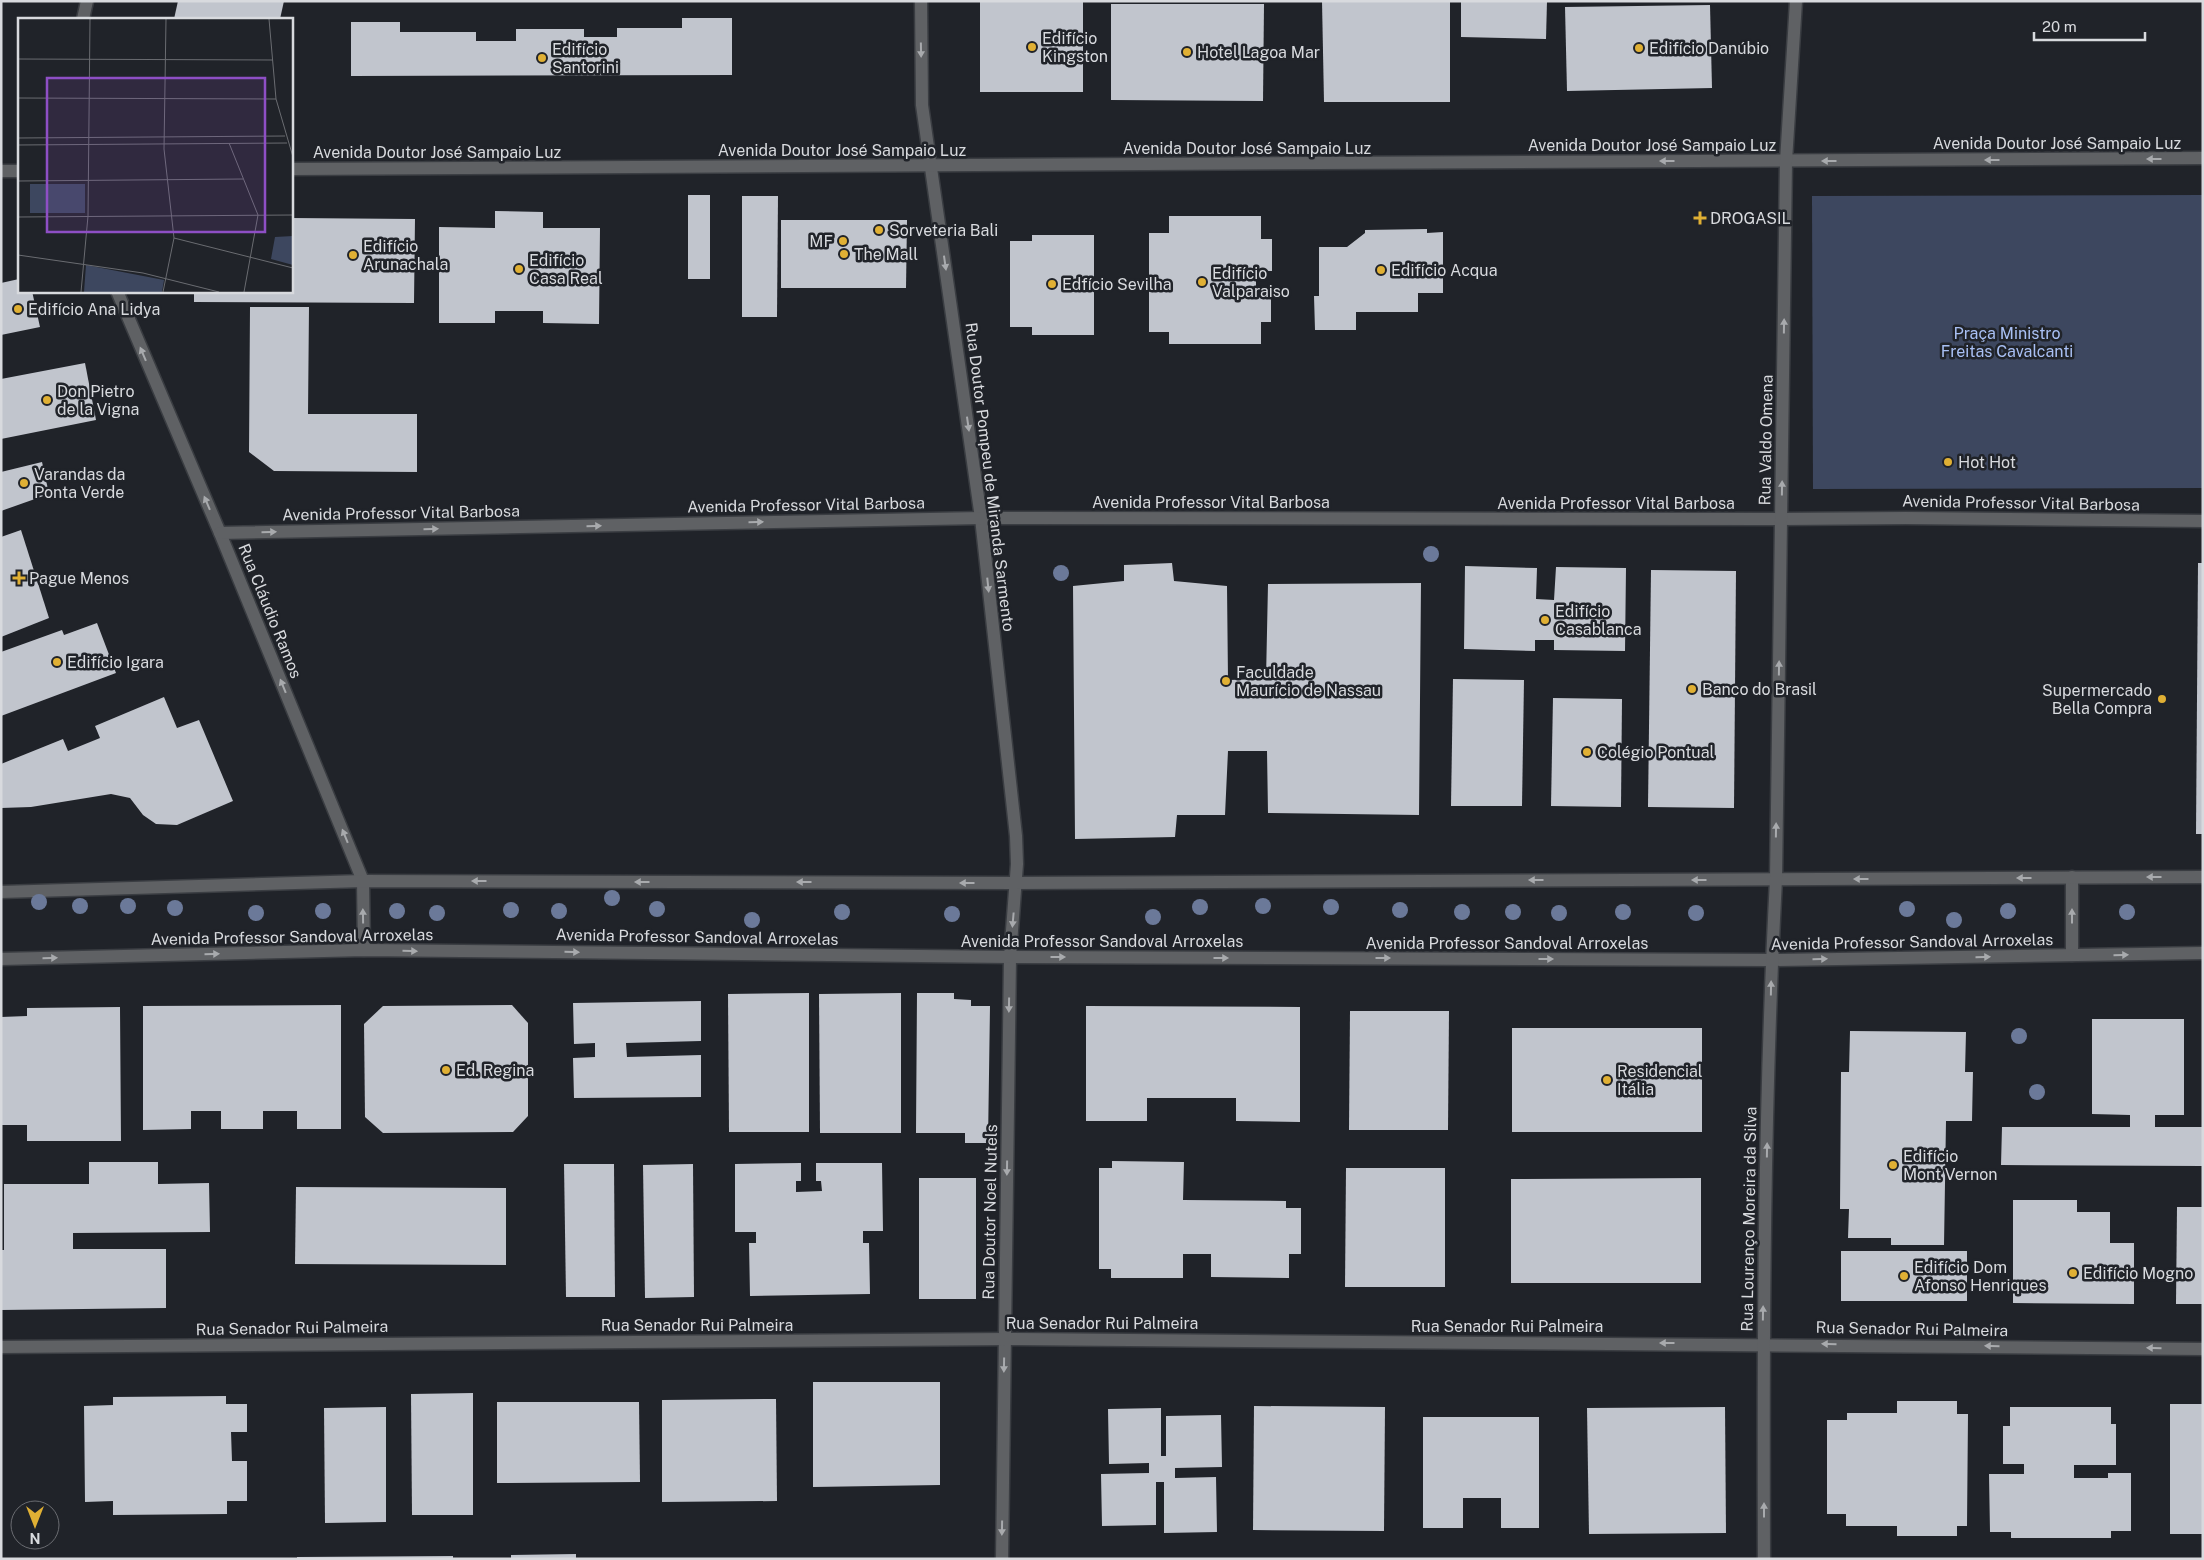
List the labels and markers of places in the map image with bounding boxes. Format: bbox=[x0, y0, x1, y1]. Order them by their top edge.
place label: Edifício Kingston bbox=[1042, 29, 1108, 66]
place label: Edifício Danúbio bbox=[1649, 39, 1769, 58]
place label: Edifício Santorini bbox=[552, 40, 619, 77]
marker: Edifício Kingston bbox=[1026, 41, 1038, 53]
marker: Edifício Danúbio bbox=[1633, 42, 1645, 54]
place label: Hotel Lagoa Mar bbox=[1197, 43, 1320, 62]
marker: Hotel Lagoa Mar bbox=[1181, 46, 1193, 58]
marker: Edifício Santorini bbox=[536, 52, 548, 64]
place label: DROGASIL bbox=[1710, 209, 1791, 228]
marker: DROGASIL bbox=[1694, 212, 1706, 224]
place label: Sorveteria Bali bbox=[889, 221, 998, 240]
marker: Sorveteria Bali bbox=[873, 224, 885, 236]
place label: MF bbox=[809, 232, 833, 251]
marker: MF bbox=[837, 235, 849, 247]
place label: Edifício Arunachala bbox=[363, 237, 448, 274]
place label: The Mall bbox=[854, 245, 918, 264]
marker: The Mall bbox=[838, 248, 850, 260]
marker: Edifício Arunachala bbox=[347, 249, 359, 261]
place label: Edifício Casa Real bbox=[529, 251, 603, 288]
place label: Edifício Acqua bbox=[1391, 261, 1497, 280]
marker: Edifício Casa Real bbox=[513, 263, 525, 275]
place label: Edifício Valparaiso bbox=[1212, 264, 1290, 301]
marker: Edifício Acqua bbox=[1375, 264, 1387, 276]
place label: Edfício Sevilha bbox=[1062, 275, 1172, 294]
marker: Edifício Valparaiso bbox=[1196, 276, 1208, 288]
marker: Edfício Sevilha bbox=[1046, 278, 1058, 290]
place label: Edifício Ana Lidya bbox=[28, 300, 160, 319]
marker: Edifício Ana Lidya bbox=[12, 303, 24, 315]
place label: Don Pietro de la Vigna bbox=[57, 382, 139, 419]
marker: Don Pietro de la Vigna bbox=[41, 394, 53, 406]
place label: Hot Hot bbox=[1958, 453, 2016, 472]
marker: Hot Hot bbox=[1942, 456, 1954, 468]
place label: Varandas da Ponta Verde bbox=[34, 465, 125, 502]
marker: Varandas da Ponta Verde bbox=[18, 477, 30, 489]
place label: Pague Menos bbox=[29, 569, 129, 588]
marker: Pague Menos bbox=[13, 572, 25, 584]
place label: Edifício Casablanca bbox=[1555, 602, 1641, 639]
marker: Edifício Casablanca bbox=[1539, 614, 1551, 626]
place label: Edifício Igara bbox=[67, 653, 164, 672]
marker: Edifício Igara bbox=[51, 656, 63, 668]
place label: Faculdade Maurício de Nassau bbox=[1236, 663, 1381, 700]
marker: Faculdade Maurício de Nassau bbox=[1220, 675, 1232, 687]
place label: Banco do Brasil bbox=[1702, 680, 1817, 699]
place label: Supermercado Bella Compra bbox=[2042, 681, 2152, 718]
marker: Banco do Brasil bbox=[1686, 683, 1698, 695]
marker: Supermercado Bella Compra bbox=[2156, 693, 2168, 705]
place label: Colégio Pontual bbox=[1597, 743, 1715, 762]
marker: Colégio Pontual bbox=[1581, 746, 1593, 758]
place label: Ed. Regina bbox=[456, 1061, 534, 1080]
place label: Residencial Itália bbox=[1617, 1062, 1703, 1099]
marker: Ed. Regina bbox=[440, 1064, 452, 1076]
marker: Residencial Itália bbox=[1601, 1074, 1613, 1086]
place label: Edifício Mont Vernon bbox=[1903, 1147, 1998, 1184]
marker: Edifício Mont Vernon bbox=[1887, 1159, 1899, 1171]
place label: Edifício Dom Afonso Henriques bbox=[1914, 1258, 2046, 1295]
place label: Edifício Mogno bbox=[2083, 1264, 2193, 1283]
marker: Edifício Mogno bbox=[2067, 1267, 2079, 1279]
marker: Edifício Dom Afonso Henriques bbox=[1898, 1270, 1910, 1282]

